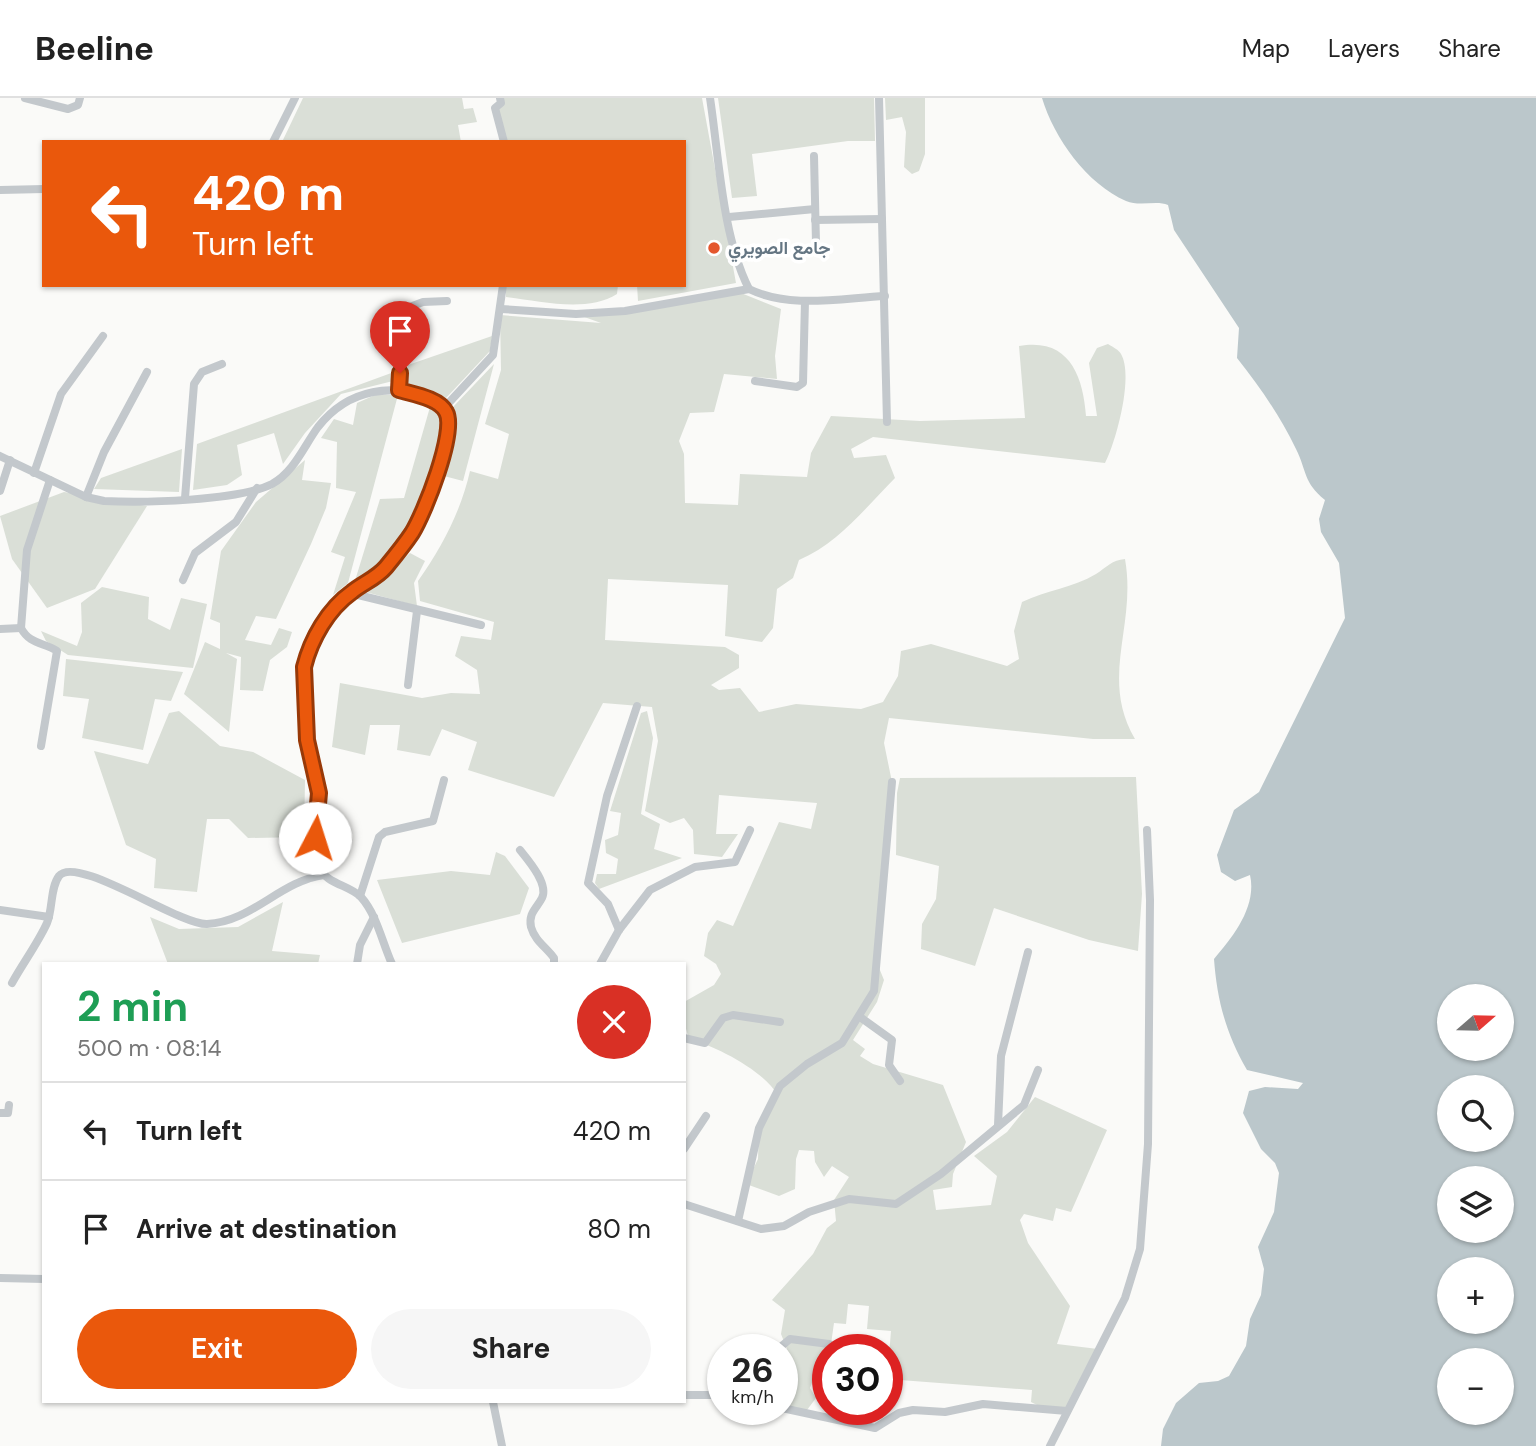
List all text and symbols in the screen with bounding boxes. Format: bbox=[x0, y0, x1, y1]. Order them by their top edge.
text: Beeline bbox=[35, 27, 154, 70]
text: Map bbox=[1242, 33, 1290, 64]
text: Layers bbox=[1328, 33, 1400, 64]
text: Share bbox=[1438, 33, 1501, 64]
text: 420 m bbox=[192, 161, 344, 225]
icon: left bbox=[77, 168, 168, 259]
text: Turn left bbox=[192, 223, 314, 265]
place label: جامع الصويري bbox=[728, 236, 830, 263]
marker: جامع الصويري bbox=[706, 240, 722, 256]
pin bbox=[370, 301, 430, 373]
icon: arrive bbox=[381, 312, 419, 350]
position arrow bbox=[278, 801, 352, 875]
text: 2 min bbox=[77, 979, 188, 1034]
north arrow bbox=[1437, 984, 1514, 1060]
map controls bbox=[1437, 984, 1514, 1425]
button: close bbox=[577, 985, 651, 1059]
text: 500 m · 08:14 bbox=[77, 1033, 221, 1063]
button: search bbox=[1437, 1075, 1514, 1152]
icon: left bbox=[77, 1112, 115, 1150]
text: Turn left bbox=[136, 1114, 243, 1148]
text: 420 m bbox=[573, 1114, 651, 1148]
button: layers bbox=[1437, 1166, 1514, 1243]
icon: arrive bbox=[77, 1210, 115, 1248]
text: Arrive at destination bbox=[136, 1212, 397, 1246]
text: 80 m bbox=[587, 1212, 651, 1246]
button: + bbox=[1437, 1257, 1514, 1334]
button: Exit bbox=[77, 1309, 357, 1389]
button: Share bbox=[371, 1309, 651, 1389]
speed limit sign: 30 bbox=[812, 1334, 903, 1425]
text: 26 bbox=[731, 1347, 774, 1393]
button: − bbox=[1437, 1348, 1514, 1425]
text: km/h bbox=[731, 1385, 774, 1409]

